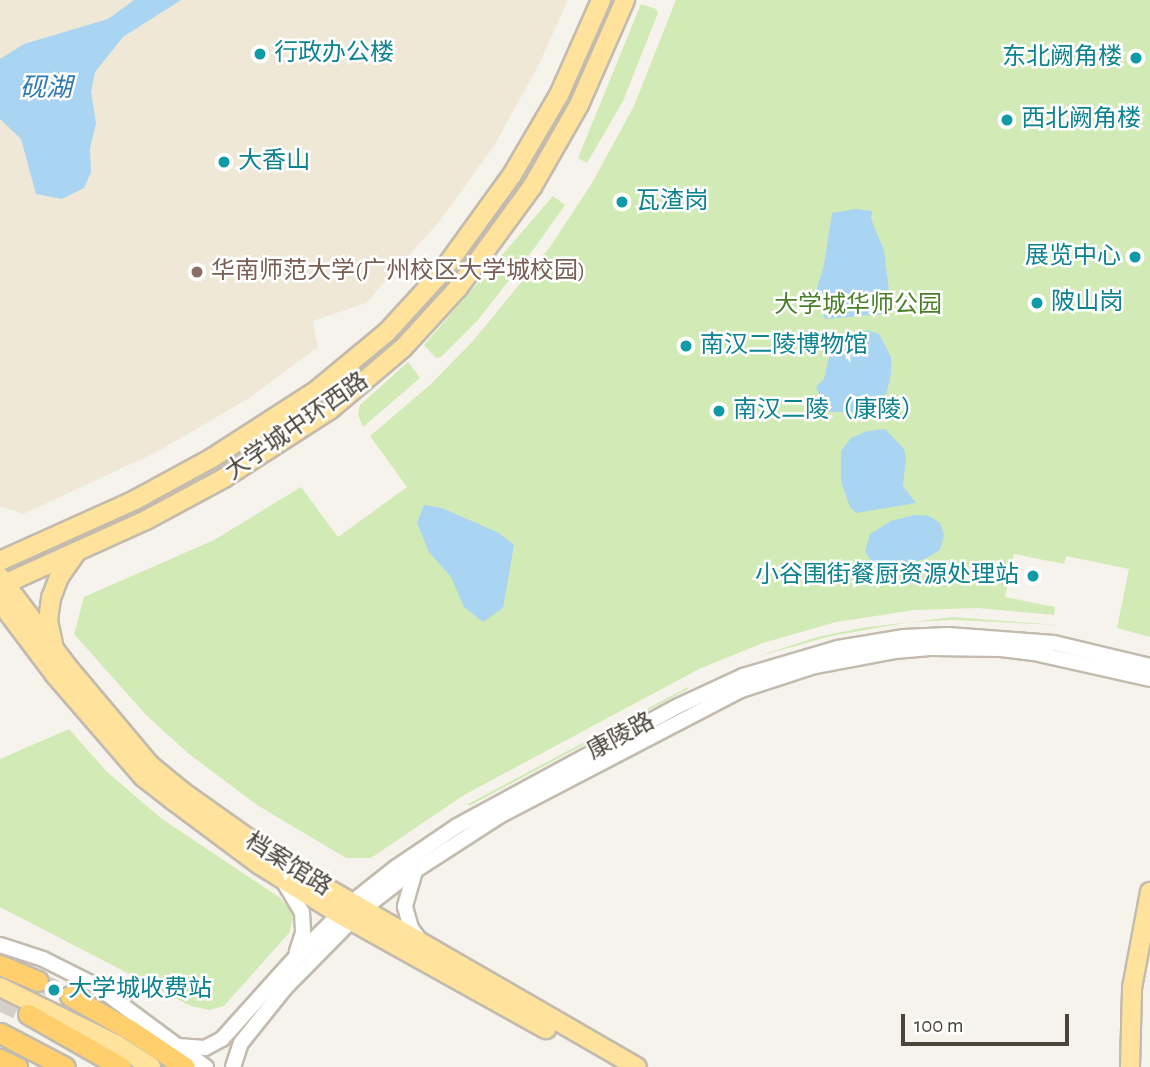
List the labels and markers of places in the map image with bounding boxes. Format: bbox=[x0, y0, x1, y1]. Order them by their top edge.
place label: 行政办公楼 bbox=[274, 40, 394, 68]
place label: 东北阙角楼 bbox=[1002, 44, 1122, 72]
marker: 行政办公楼 bbox=[252, 46, 268, 62]
marker: 东北阙角楼 bbox=[1128, 50, 1144, 66]
place label: 西北阙角楼 bbox=[1021, 106, 1141, 134]
marker: 西北阙角楼 bbox=[999, 112, 1015, 128]
place label: 大香山 bbox=[238, 148, 310, 176]
marker: 大香山 bbox=[216, 154, 232, 170]
place label: 瓦渣岗 bbox=[636, 188, 708, 216]
marker: 瓦渣岗 bbox=[614, 194, 630, 210]
place label: 展览中心 bbox=[1025, 243, 1121, 271]
marker: 展览中心 bbox=[1127, 249, 1143, 265]
place label: 华南师范大学(广州校区大学城校园) bbox=[211, 258, 585, 286]
marker: 华南师范大学(广州校区大学城校园) bbox=[189, 264, 205, 280]
place label: 陂山岗 bbox=[1051, 289, 1123, 317]
marker: 陂山岗 bbox=[1029, 295, 1045, 311]
place label: 南汉二陵博物馆 bbox=[700, 332, 868, 360]
marker: 南汉二陵博物馆 bbox=[678, 338, 694, 354]
place label: 南汉二陵（康陵） bbox=[733, 397, 925, 425]
marker: 南汉二陵（康陵） bbox=[711, 403, 727, 419]
place label: 小谷围街餐厨资源处理站 bbox=[755, 562, 1019, 590]
marker: 小谷围街餐厨资源处理站 bbox=[1025, 568, 1041, 584]
place label: 大学城收费站 bbox=[68, 976, 212, 1004]
marker: 大学城收费站 bbox=[46, 982, 62, 998]

